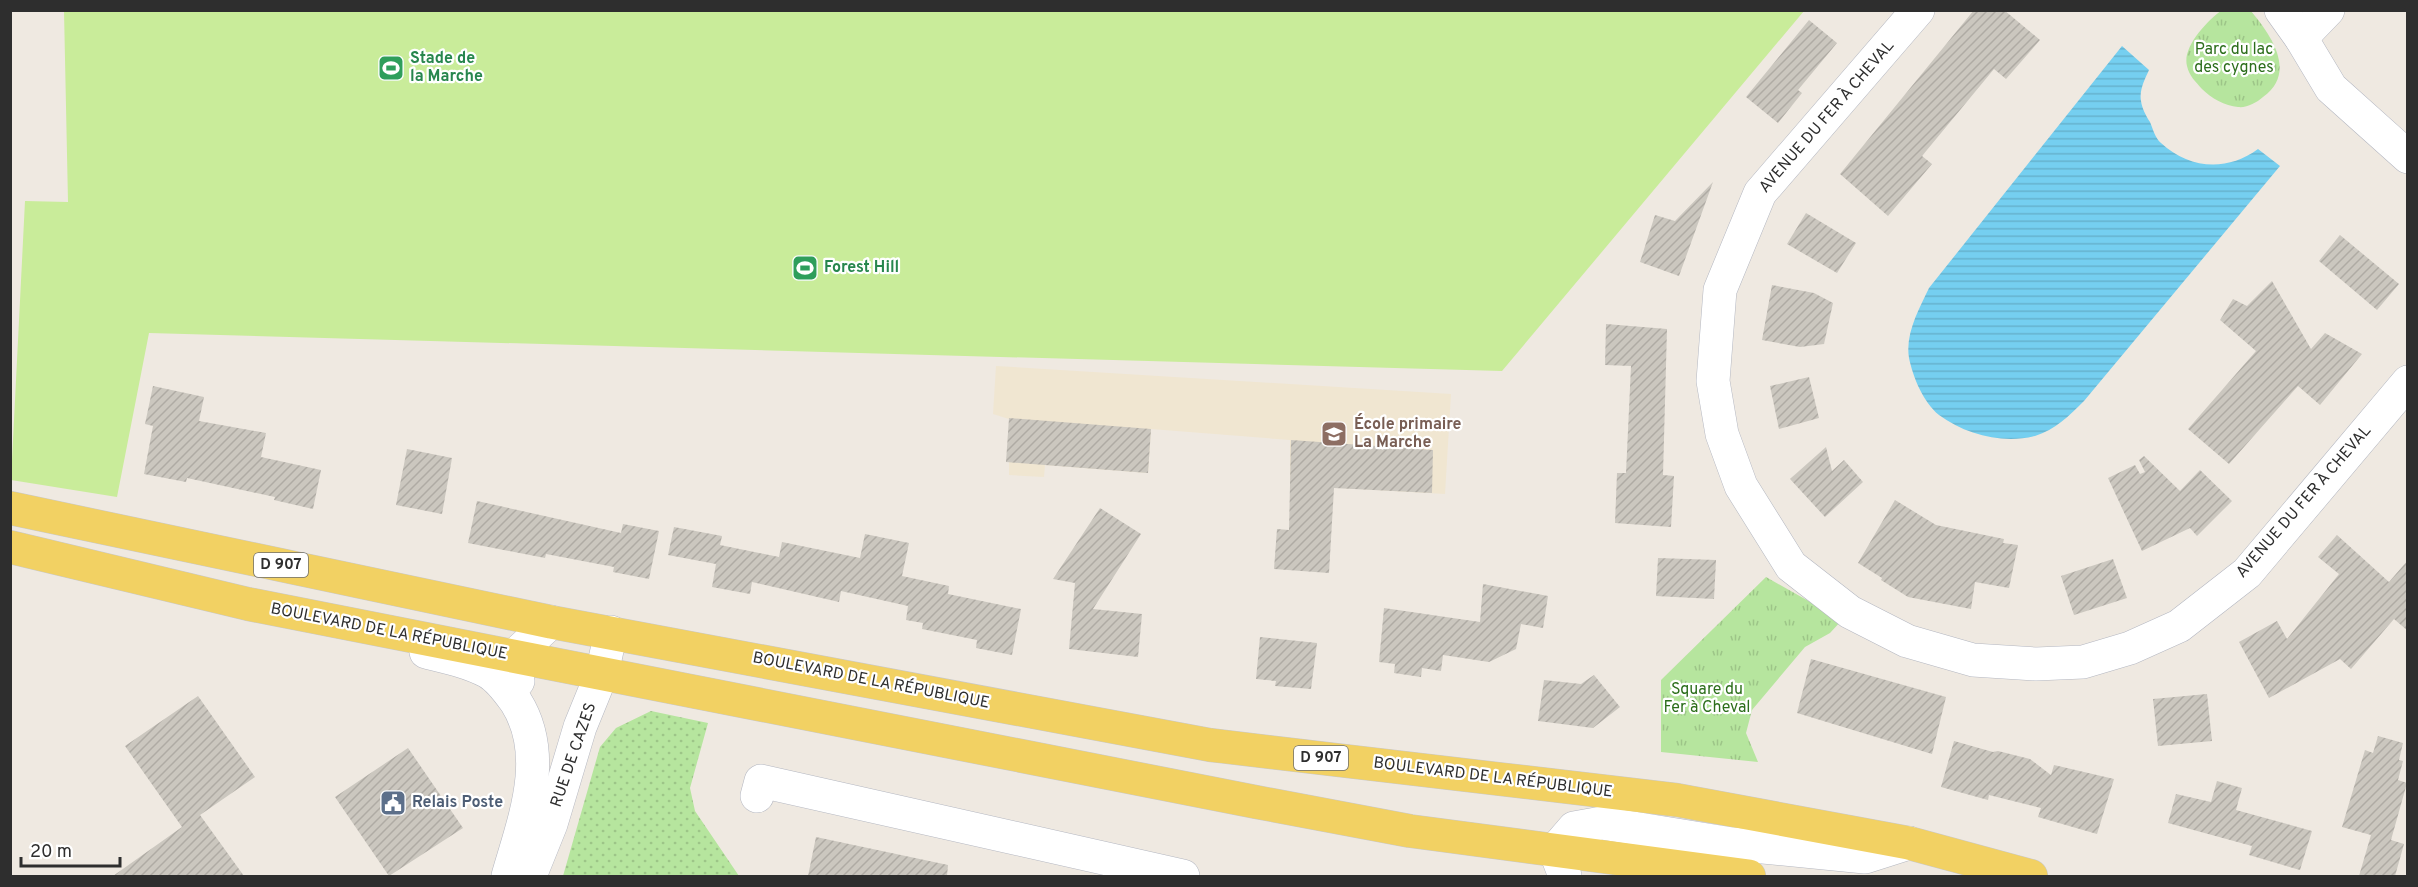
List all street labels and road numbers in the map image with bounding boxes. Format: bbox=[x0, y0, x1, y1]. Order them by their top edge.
street label: AVENUE DU FER À CHEVAL bbox=[1754, 35, 1899, 197]
street label: AVENUE DU FER À CHEVAL bbox=[2231, 420, 2376, 582]
road number: D 907 bbox=[254, 553, 308, 577]
street label: BOULEVARD DE LA RÉPUBLIQUE bbox=[269, 597, 510, 665]
street label: BOULEVARD DE LA RÉPUBLIQUE bbox=[751, 646, 992, 714]
street label: RUE DE CAZES bbox=[547, 700, 601, 810]
road number: D 907 bbox=[1294, 746, 1348, 770]
street label: BOULEVARD DE LA RÉPUBLIQUE bbox=[1372, 751, 1614, 803]

